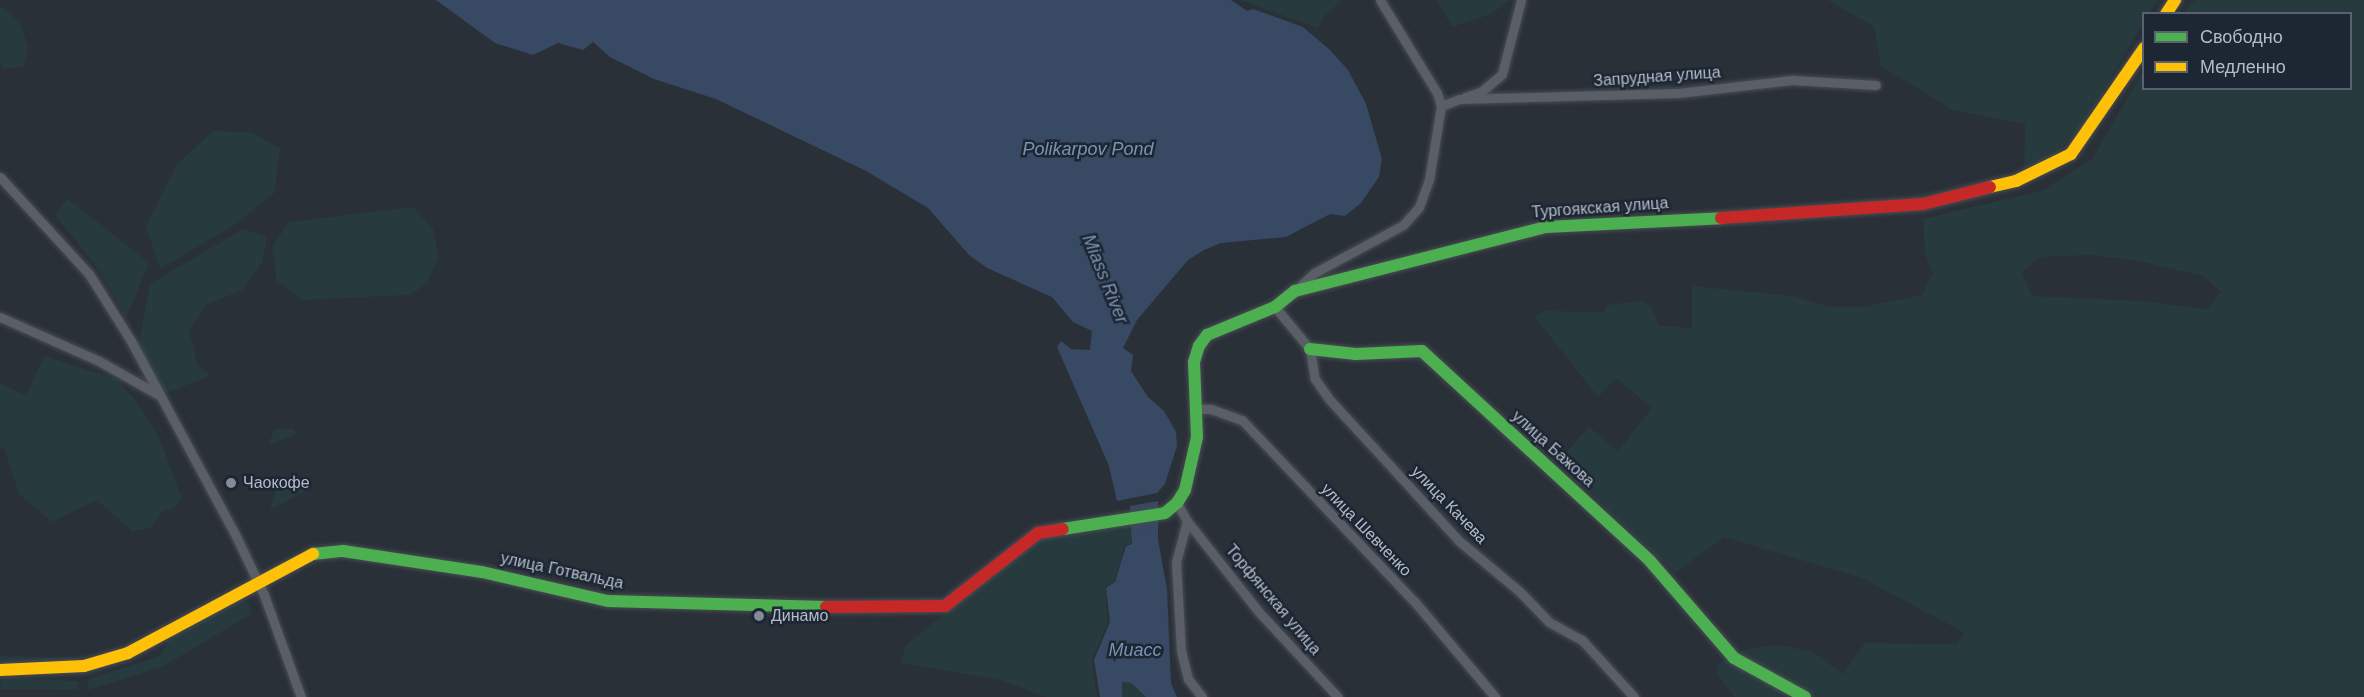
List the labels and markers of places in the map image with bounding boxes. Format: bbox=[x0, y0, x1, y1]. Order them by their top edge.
place label: Чаокофе bbox=[243, 473, 310, 493]
marker: Чаокофе bbox=[224, 476, 238, 490]
place label: Динамо bbox=[771, 606, 828, 626]
marker: Динамо bbox=[752, 609, 766, 623]

